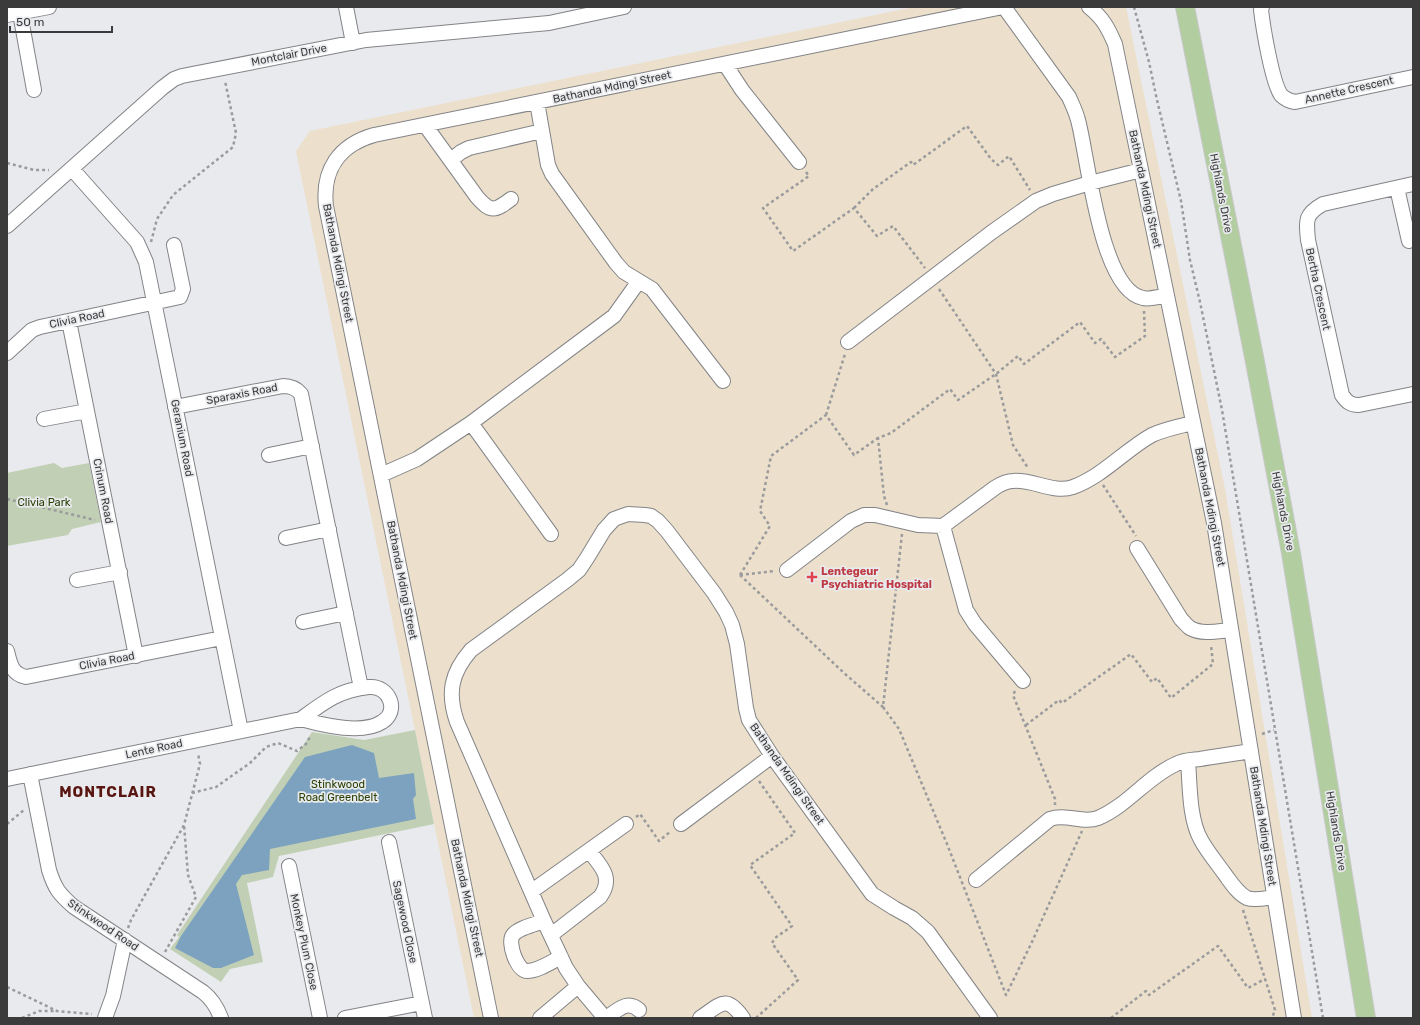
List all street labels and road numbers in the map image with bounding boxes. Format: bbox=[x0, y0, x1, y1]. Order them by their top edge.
street label: Montclair Drive bbox=[250, 41, 328, 69]
street label: Bathanda Mdingi Street bbox=[552, 68, 673, 106]
street label: Annette Crescent bbox=[1303, 73, 1395, 107]
street label: Bathanda Mdingi Street bbox=[1126, 129, 1164, 250]
street label: Highlands Drive bbox=[1207, 152, 1235, 234]
street label: Bathanda Mdingi Street bbox=[320, 202, 356, 324]
street label: Bertha Crescent bbox=[1303, 247, 1333, 332]
street label: Clivia Road bbox=[48, 307, 106, 331]
street label: Sparaxis Road bbox=[205, 381, 279, 407]
street label: Geranium Road bbox=[168, 398, 196, 478]
street label: Bathanda Mdingi Street bbox=[1192, 446, 1228, 568]
street label: Crinum Road bbox=[90, 457, 116, 525]
street label: Highlands Drive bbox=[1269, 470, 1297, 552]
street label: Bathanda Mdingi Street bbox=[384, 519, 420, 641]
street label: Clivia Road bbox=[78, 649, 136, 673]
street label: Bathanda Mdingi Street bbox=[747, 721, 827, 828]
street label: Lente Road bbox=[124, 737, 184, 761]
street label: Bathanda Mdingi Street bbox=[1247, 765, 1279, 887]
street label: Highlands Drive bbox=[1323, 790, 1349, 872]
street label: Bathanda Mdingi Street bbox=[448, 838, 486, 959]
street label: Sagewood Close bbox=[390, 880, 420, 964]
street label: Monkey Plum Close bbox=[287, 892, 321, 992]
street label: Stinkwood Road bbox=[65, 896, 141, 954]

